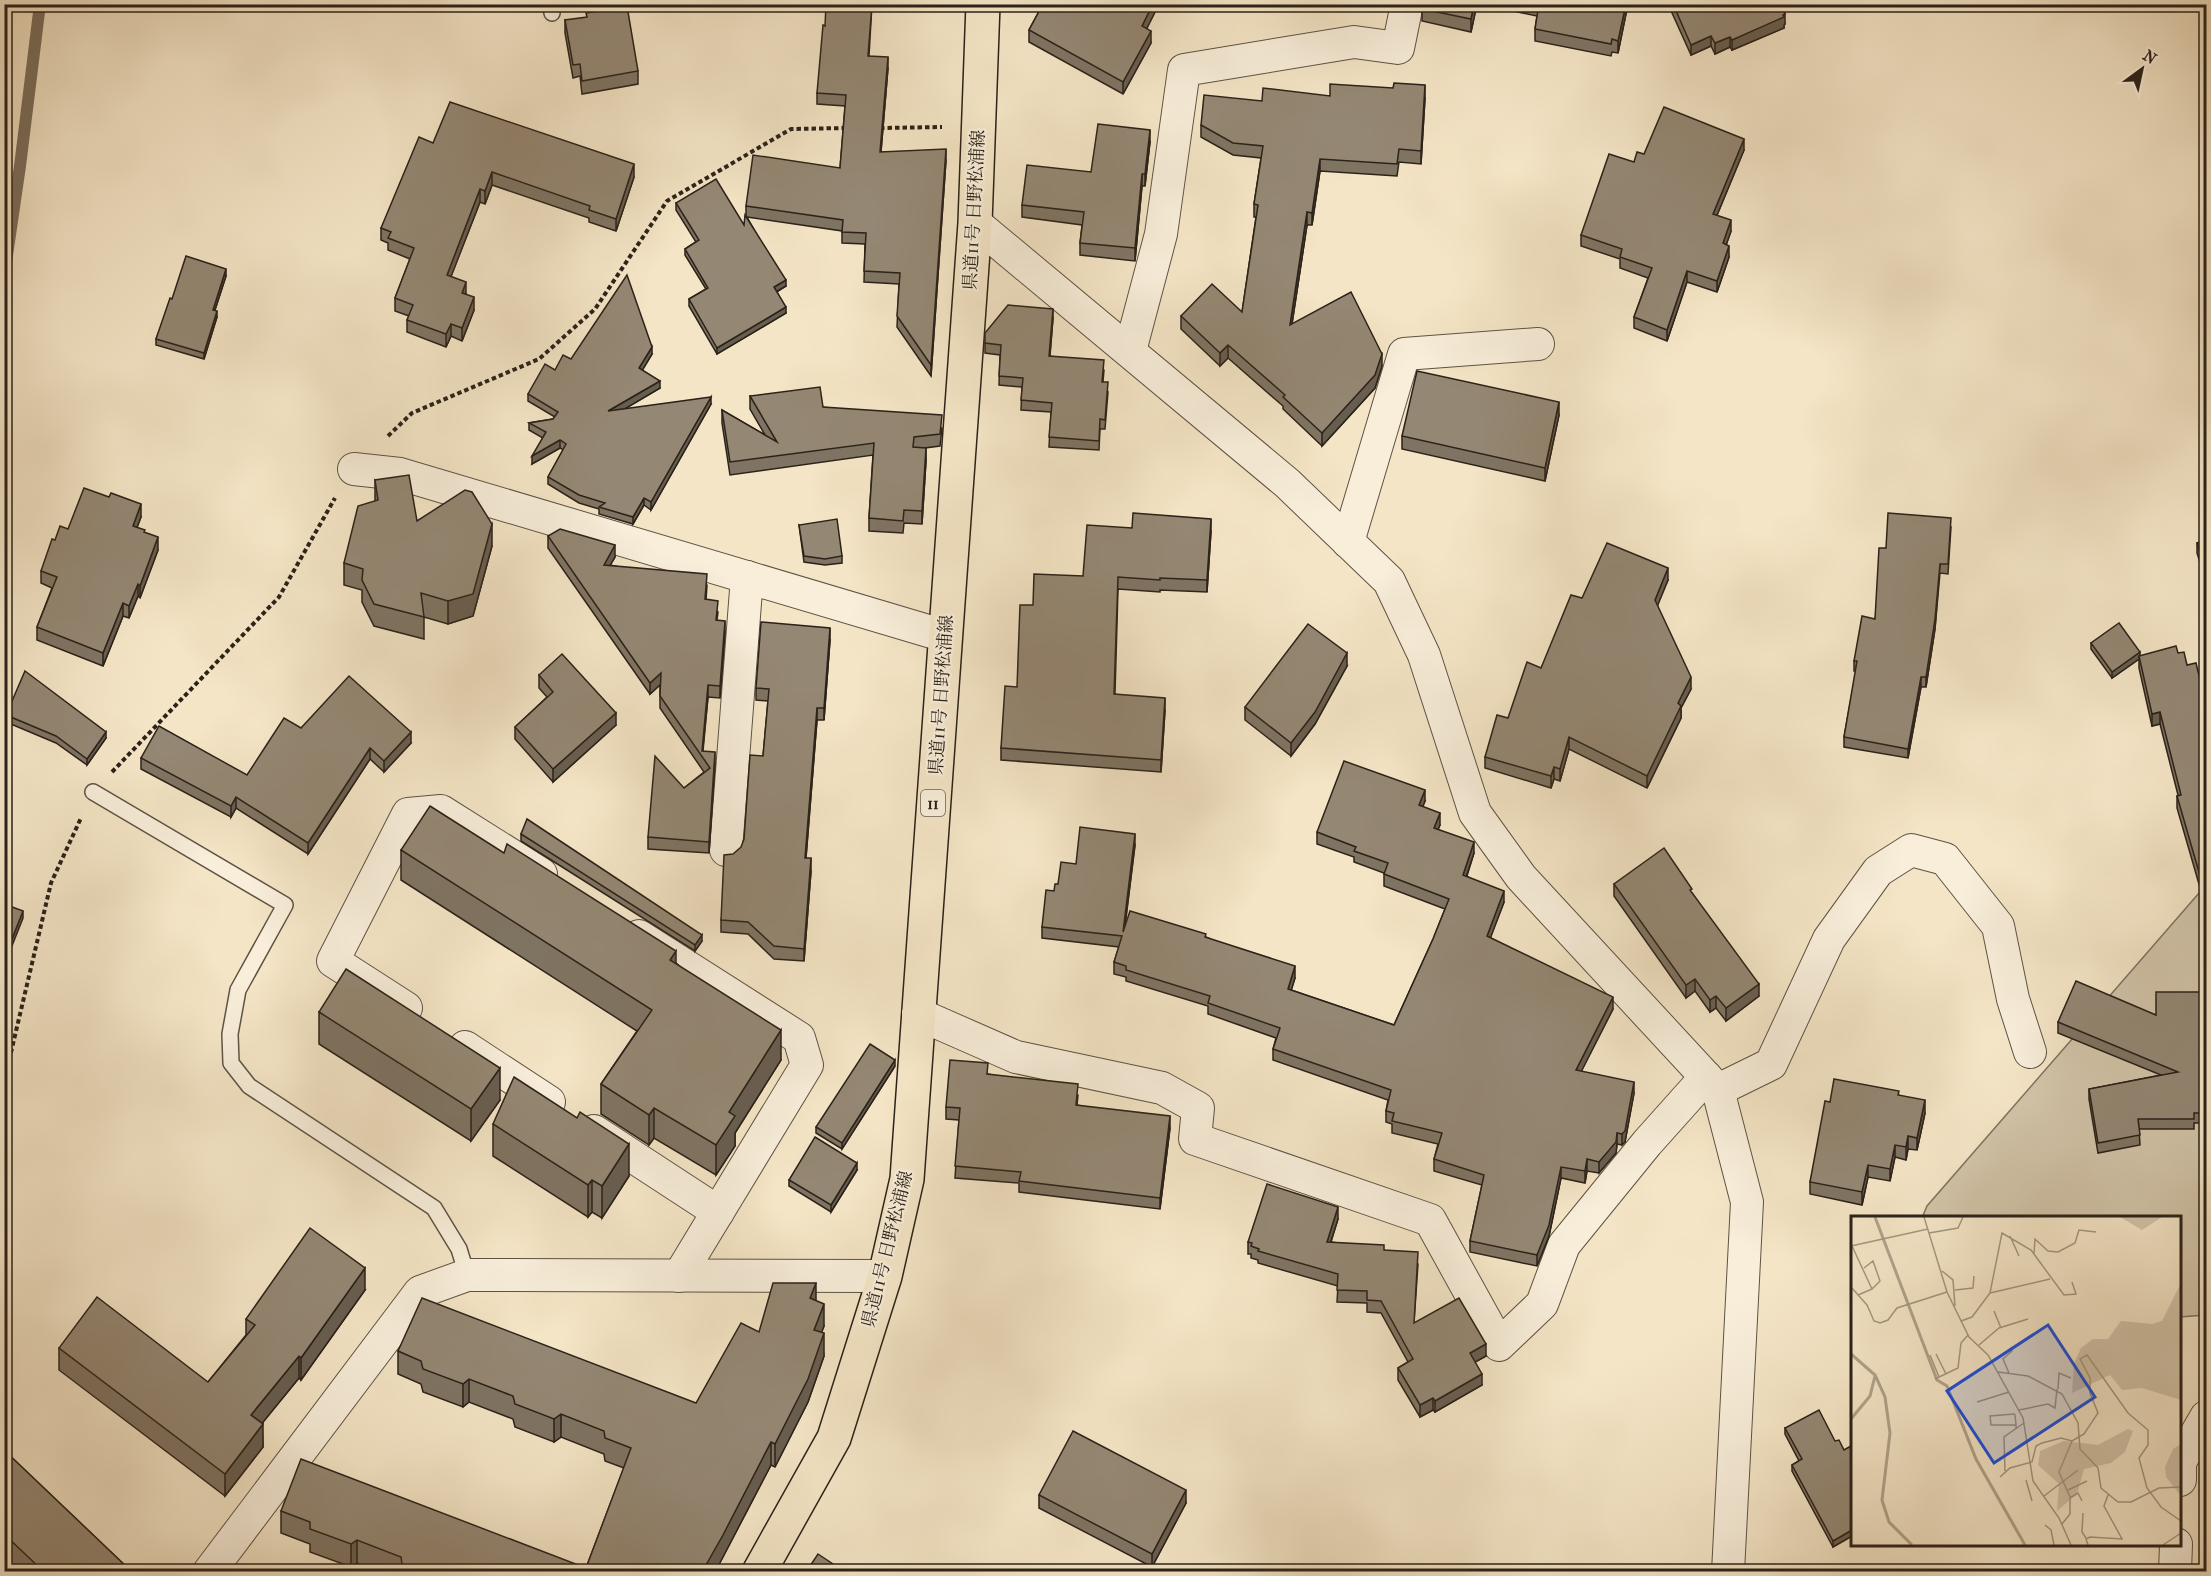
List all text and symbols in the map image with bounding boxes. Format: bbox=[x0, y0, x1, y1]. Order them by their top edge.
north arrow bbox=[2112, 39, 2172, 99]
text: N bbox=[2140, 46, 2161, 69]
street label: 県道11号 日野松浦線 bbox=[960, 129, 989, 291]
street label: 県道11号 日野松浦線 bbox=[925, 614, 958, 776]
road number: 11 bbox=[921, 790, 945, 816]
street label: 県道11号 日野松浦線 bbox=[858, 1169, 917, 1330]
inset map bbox=[1851, 1216, 2181, 1546]

